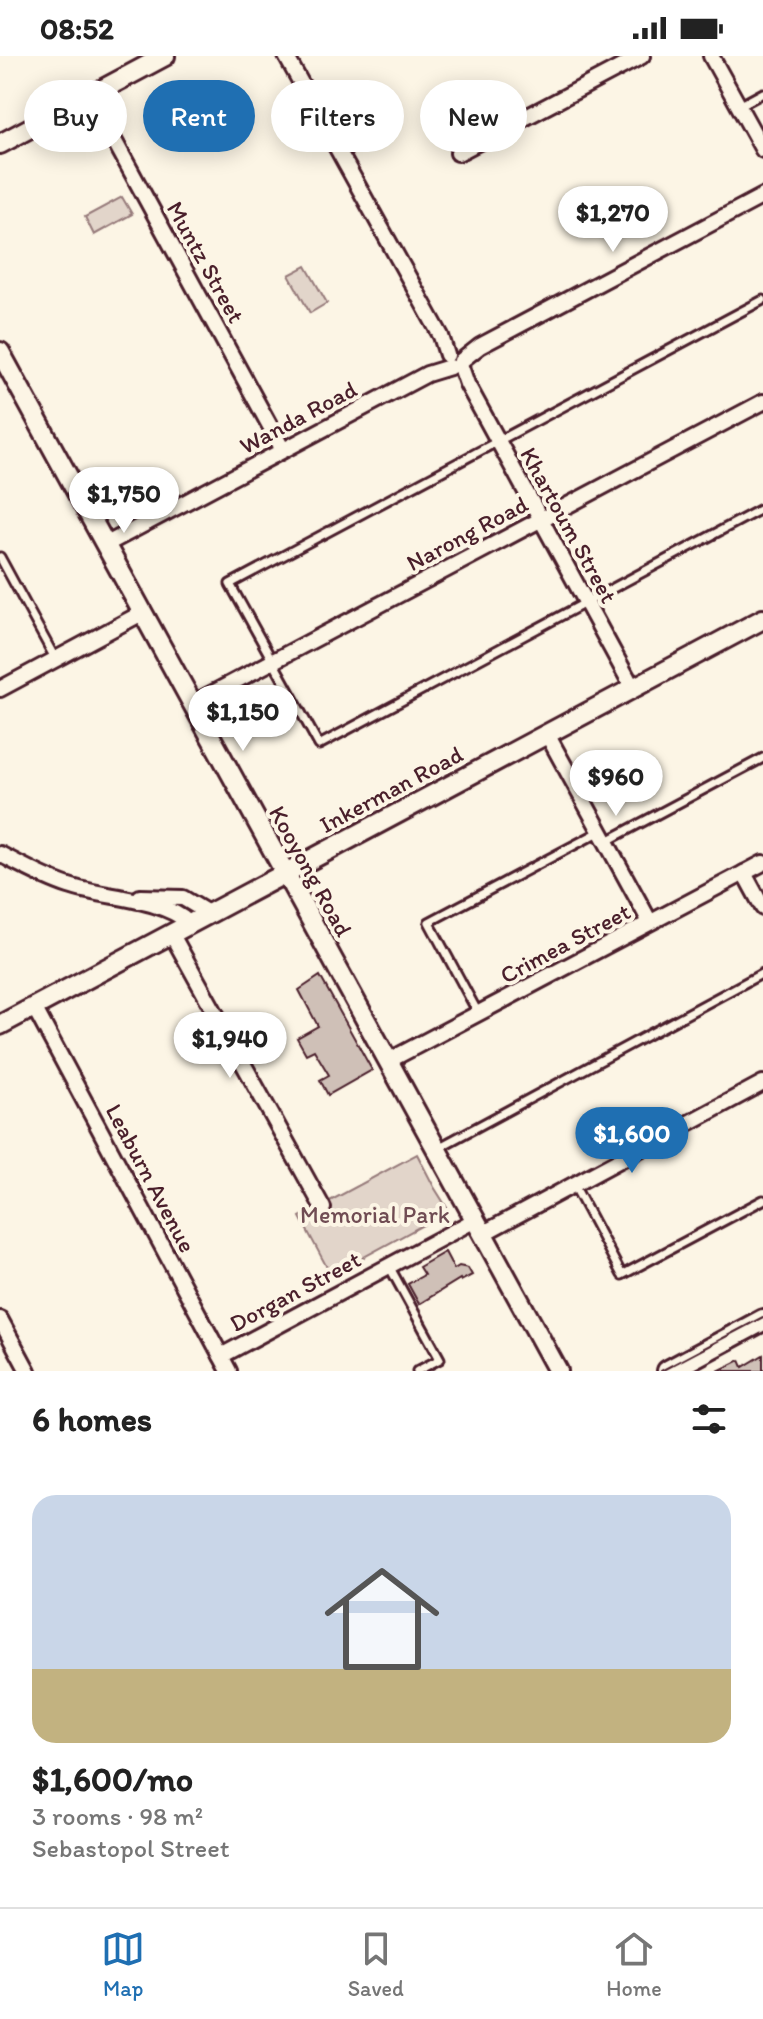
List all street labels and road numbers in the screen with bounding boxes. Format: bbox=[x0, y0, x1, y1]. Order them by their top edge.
street label: Muntz Street bbox=[161, 196, 251, 328]
street label: Wanda Road bbox=[235, 374, 361, 460]
street label: Khartoum Street bbox=[514, 442, 624, 608]
street label: Narong Road bbox=[401, 489, 533, 577]
street label: Inkerman Road bbox=[314, 739, 468, 839]
street label: Kooyong Road bbox=[263, 800, 359, 942]
street label: Crimea Street bbox=[495, 897, 635, 989]
street label: Leaburn Avenue bbox=[100, 1099, 202, 1257]
street label: Dorgan Street bbox=[224, 1244, 366, 1338]

